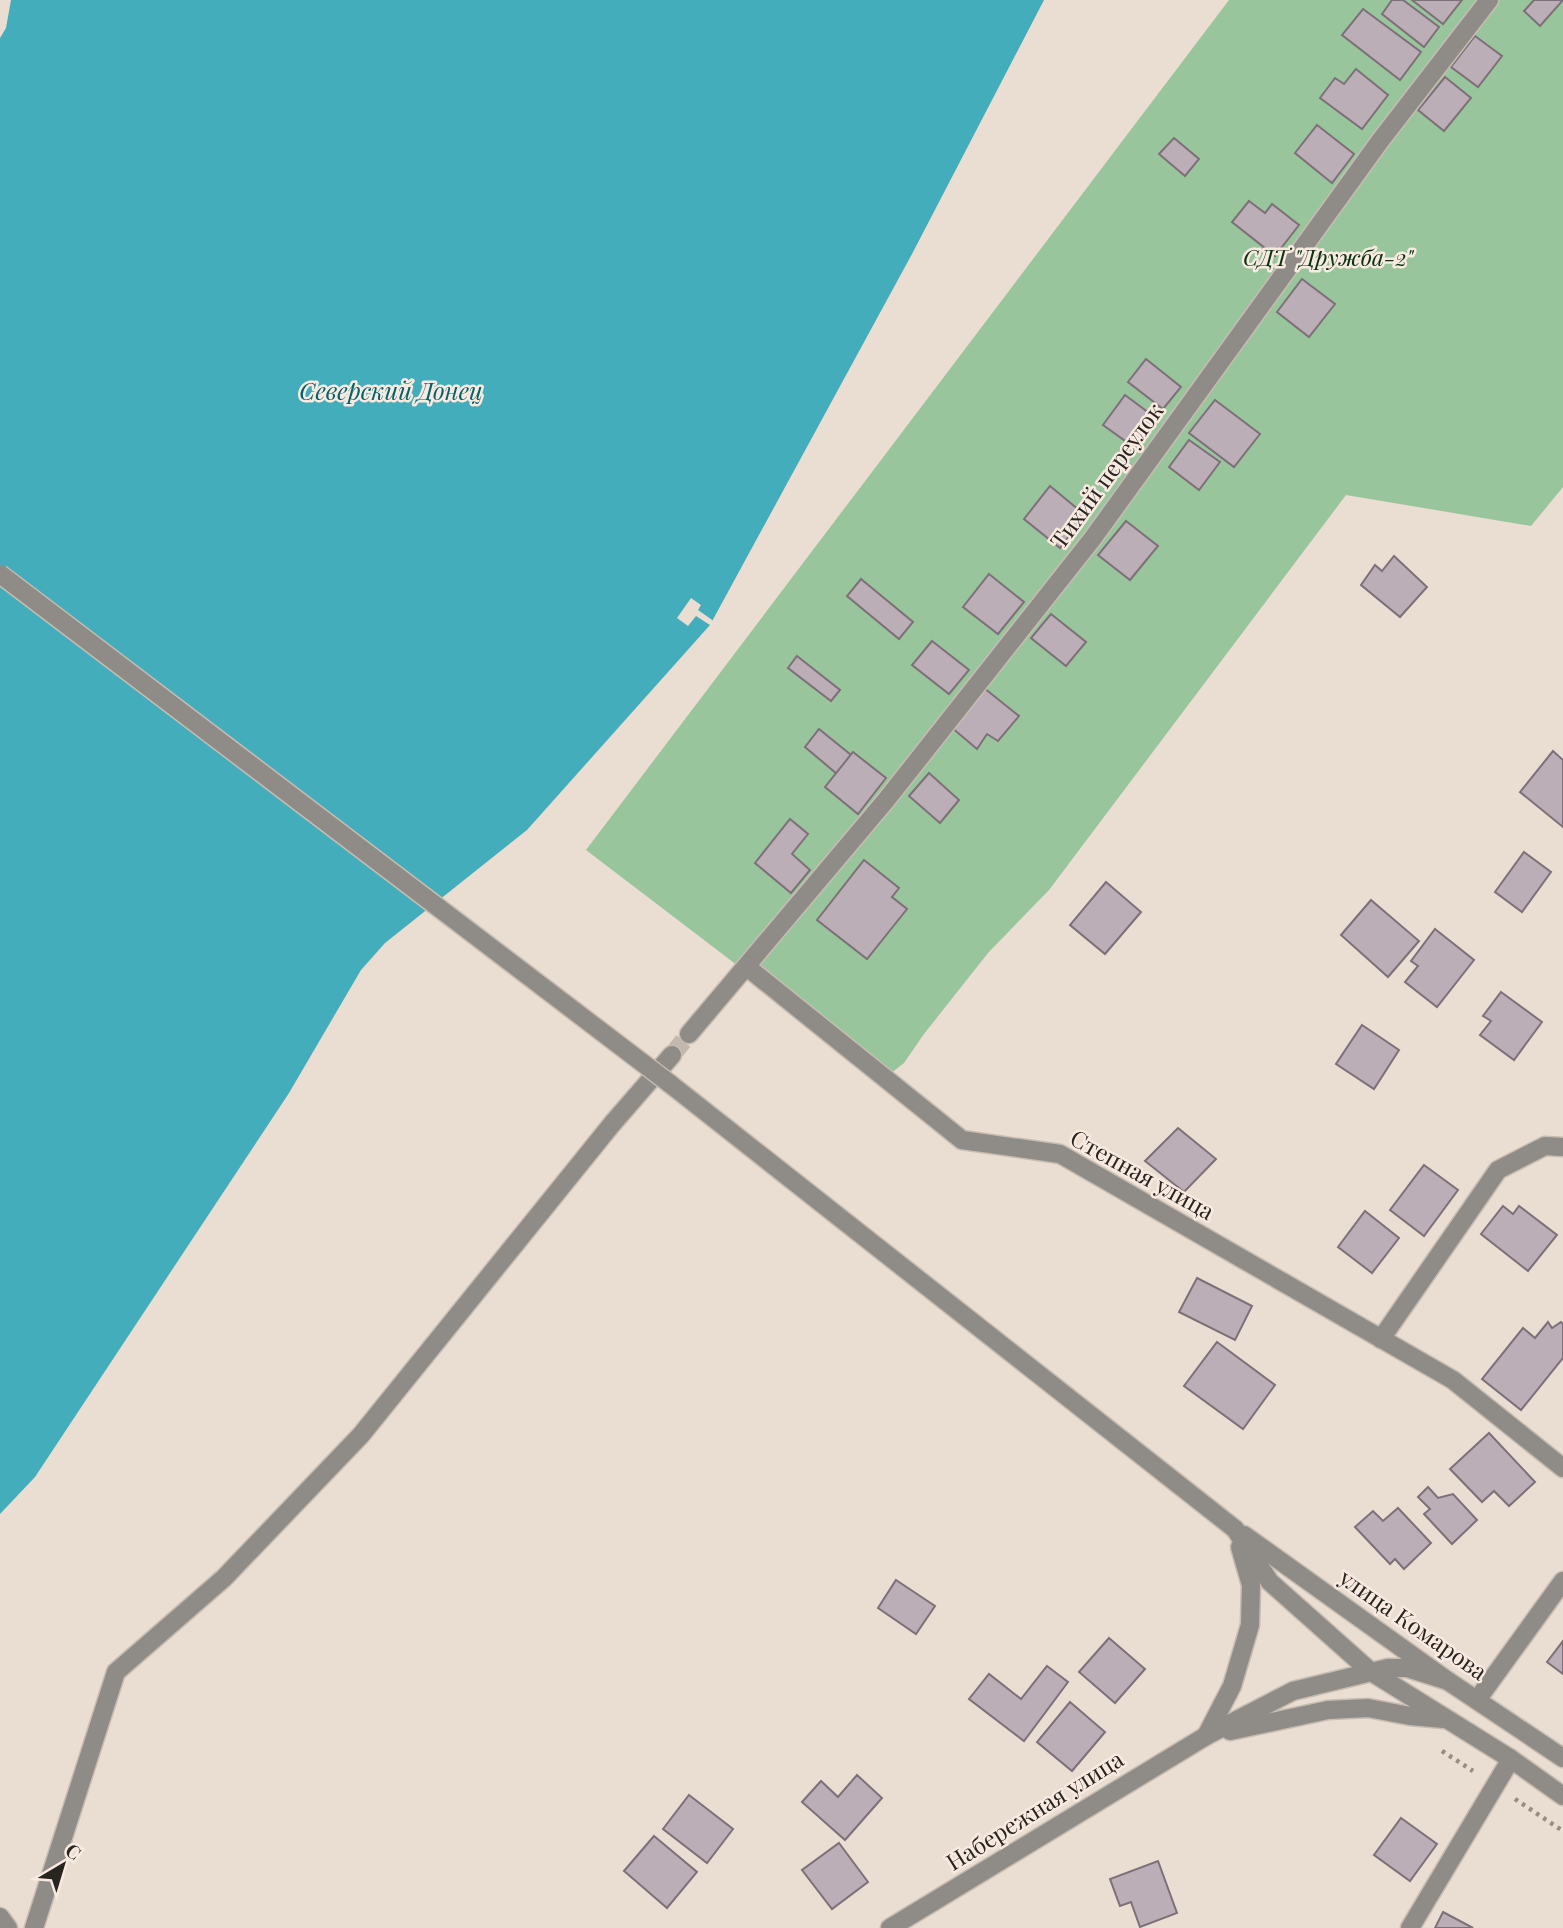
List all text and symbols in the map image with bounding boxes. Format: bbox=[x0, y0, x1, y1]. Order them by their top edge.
park label: СДТ "Дружба-2" bbox=[1243, 241, 1414, 272]
water label: Северский Донец bbox=[299, 374, 483, 406]
street label: Тихий переулок bbox=[1042, 396, 1169, 554]
street label: Степная улица bbox=[1065, 1121, 1221, 1226]
street label: улица Комарова bbox=[1333, 1561, 1494, 1687]
street label: Набережная улица bbox=[940, 1742, 1129, 1877]
north arrow bbox=[28, 1830, 98, 1900]
text: С bbox=[61, 1836, 87, 1865]

